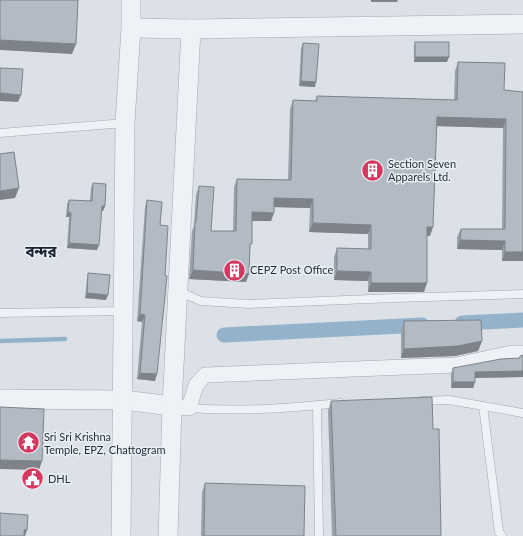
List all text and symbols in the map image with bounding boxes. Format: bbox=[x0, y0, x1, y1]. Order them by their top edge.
building icon: Section Seven Apparels Ltd. bbox=[359, 157, 385, 183]
place label: Section Seven Apparels Ltd. bbox=[388, 157, 456, 183]
district label: বন্দর bbox=[24, 242, 58, 260]
building icon: CEPZ Post Office bbox=[221, 257, 247, 283]
place label: CEPZ Post Office bbox=[250, 263, 333, 276]
temple icon: Sri Sri Krishna Temple, EPZ, Chattogram bbox=[15, 430, 41, 456]
place label: Sri Sri Krishna Temple, EPZ, Chattogram bbox=[44, 430, 166, 456]
public building icon: DHL bbox=[19, 466, 45, 492]
place label: DHL bbox=[48, 472, 71, 485]

